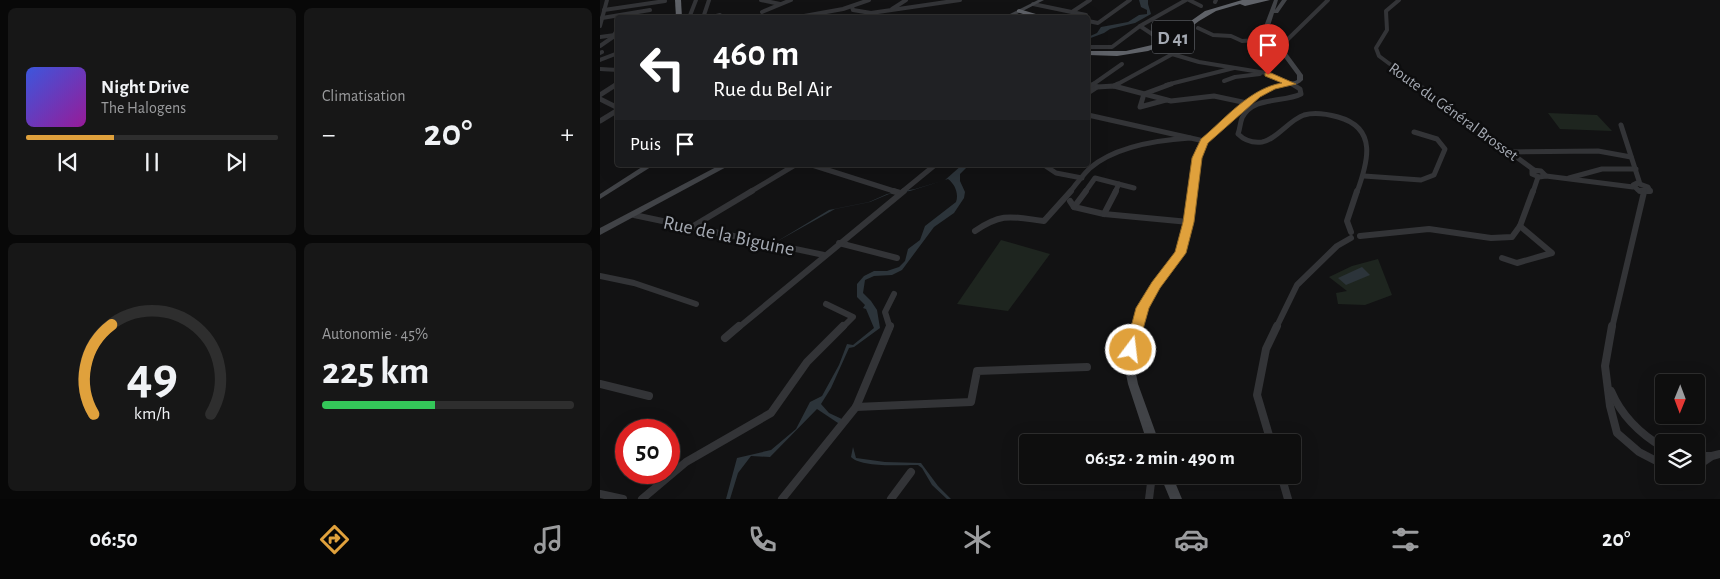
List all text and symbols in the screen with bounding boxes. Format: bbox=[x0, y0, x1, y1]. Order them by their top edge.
road number: D 41 bbox=[1152, 21, 1194, 54]
pin bbox=[1247, 24, 1289, 75]
icon: arrive bbox=[1254, 31, 1282, 59]
icon: left bbox=[630, 35, 695, 100]
text: 460 m bbox=[713, 37, 799, 72]
street label: Route du Général Brosset bbox=[1386, 60, 1521, 164]
text: Night Drive bbox=[101, 78, 189, 97]
text: Rue du Bel Air bbox=[713, 78, 832, 100]
text: Climatisation bbox=[322, 88, 406, 104]
text: The Halogens bbox=[101, 100, 186, 116]
text: 20° bbox=[424, 115, 472, 153]
text: − bbox=[322, 121, 335, 149]
text: + bbox=[561, 121, 574, 149]
icon: arrive bbox=[671, 130, 699, 158]
text: Puis bbox=[630, 135, 661, 154]
icon: previous bbox=[54, 148, 82, 176]
icon: pause bbox=[138, 148, 166, 176]
icon: next bbox=[222, 148, 250, 176]
street label: Rue de la Biguine bbox=[661, 212, 796, 260]
position arrow bbox=[1104, 323, 1156, 375]
text: Autonomie · 45% bbox=[322, 326, 428, 342]
text: 49 bbox=[126, 351, 178, 403]
text: 225 km bbox=[322, 353, 429, 391]
north arrow bbox=[1655, 374, 1705, 424]
map controls bbox=[1655, 374, 1705, 484]
text: km/h bbox=[134, 405, 170, 423]
speed limit sign: 50 bbox=[615, 419, 680, 484]
button: layers bbox=[1655, 434, 1705, 484]
text: 06:52 · 2 min · 490 m bbox=[1085, 449, 1235, 468]
icon: directions bbox=[317, 522, 352, 557]
icon: music bbox=[531, 522, 566, 557]
icon: phone bbox=[745, 522, 780, 557]
icon: climate bbox=[960, 522, 995, 557]
icon: car bbox=[1174, 522, 1209, 557]
icon: filters bbox=[1388, 522, 1423, 557]
text: 06:50 bbox=[90, 528, 138, 550]
text: 20° bbox=[1602, 528, 1630, 550]

